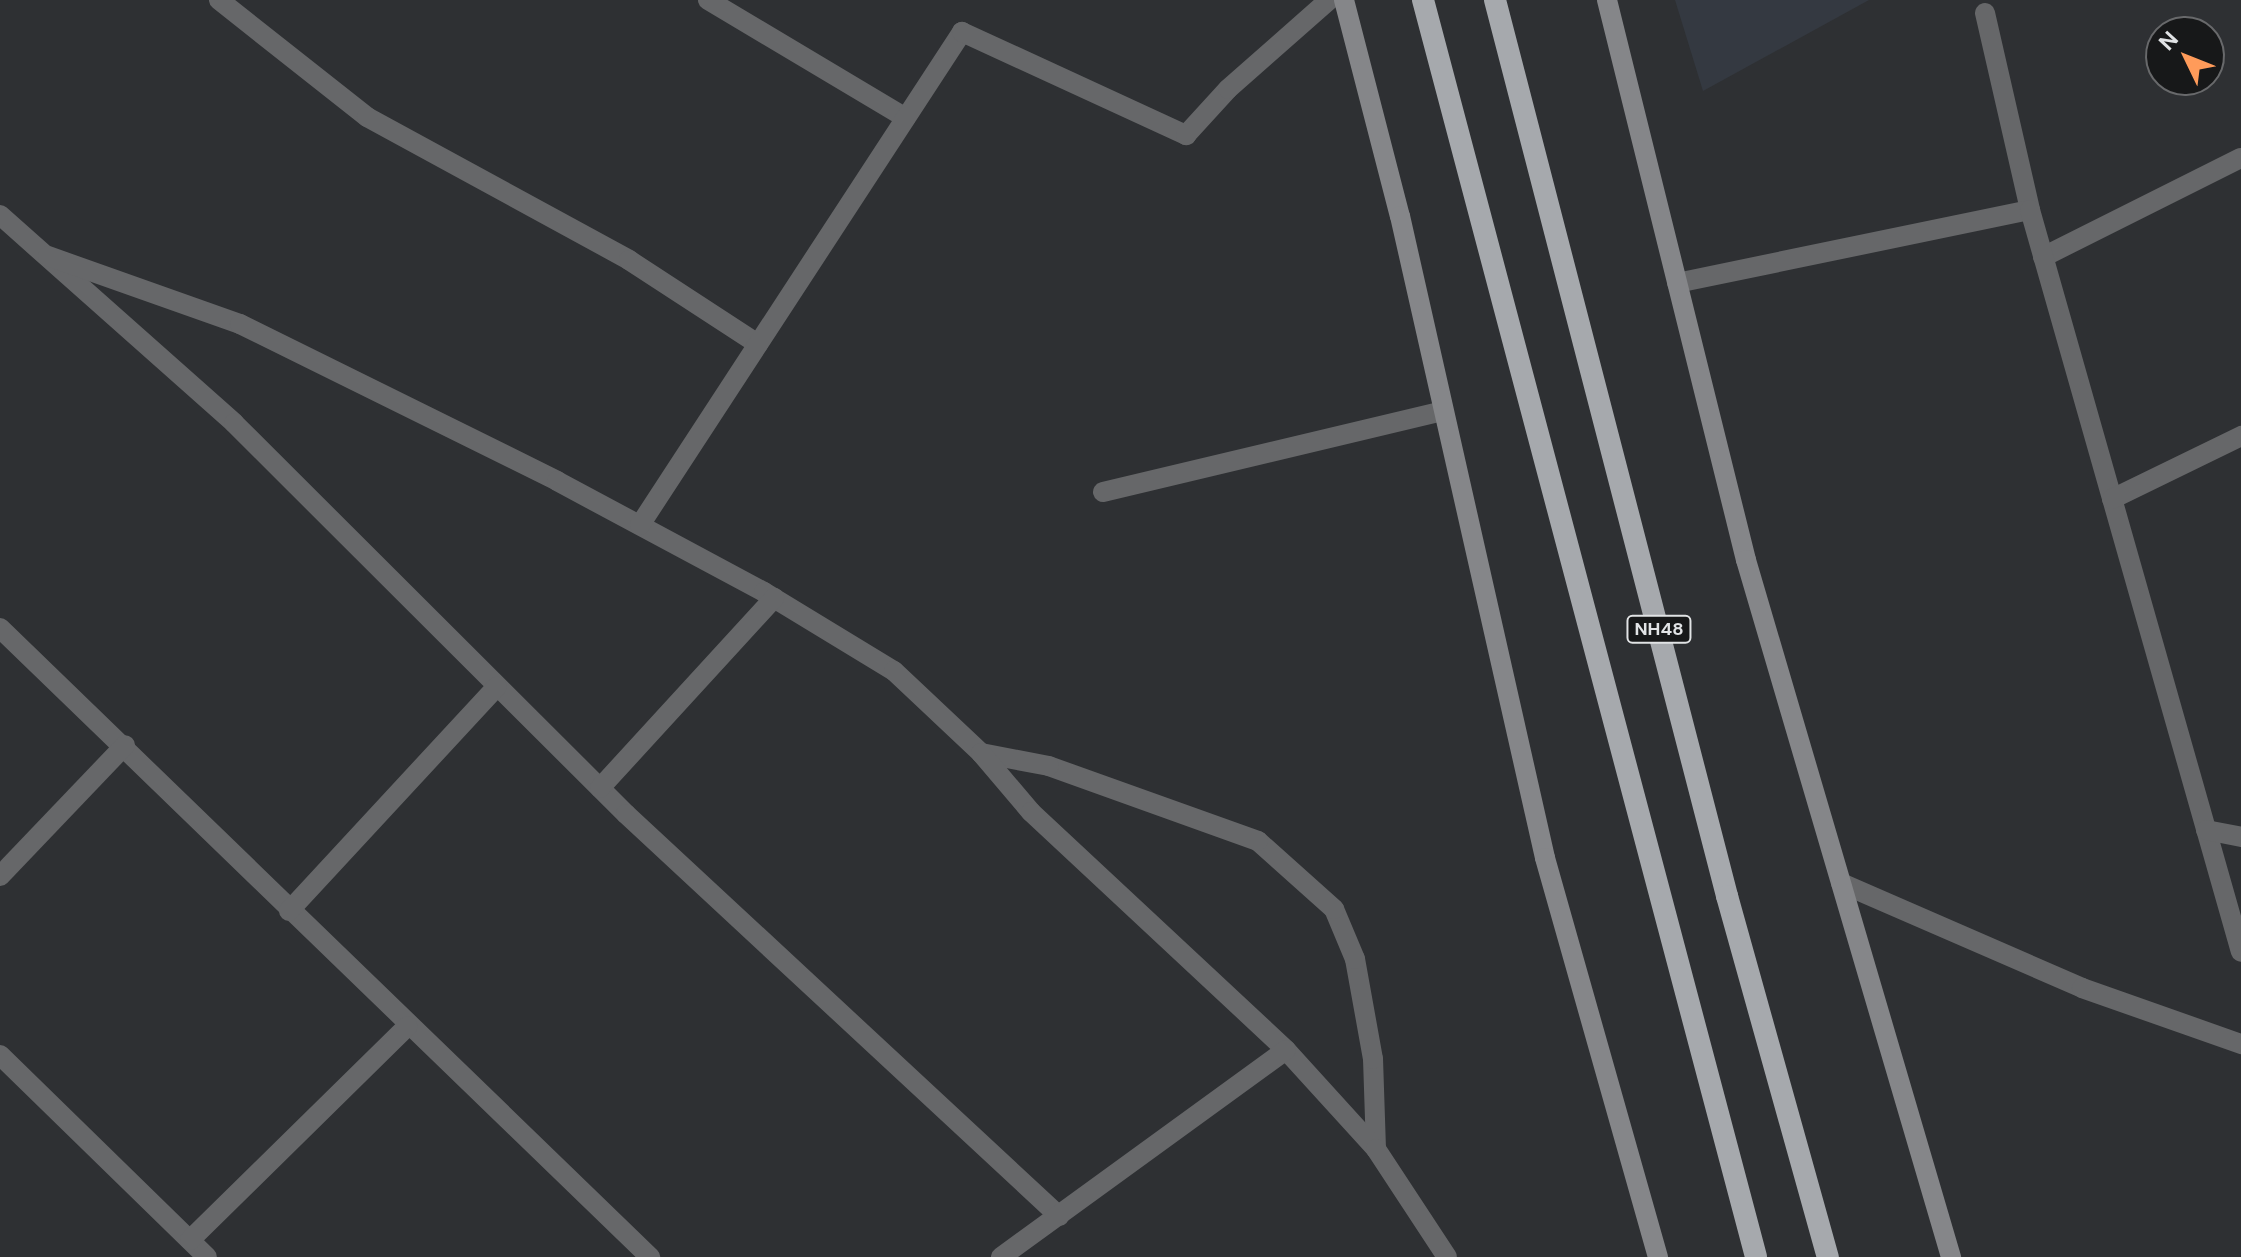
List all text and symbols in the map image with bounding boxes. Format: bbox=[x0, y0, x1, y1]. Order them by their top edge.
north arrow bbox=[2145, 16, 2225, 96]
text: N bbox=[2152, 25, 2185, 56]
road number: NH48 bbox=[1625, 615, 1693, 643]

